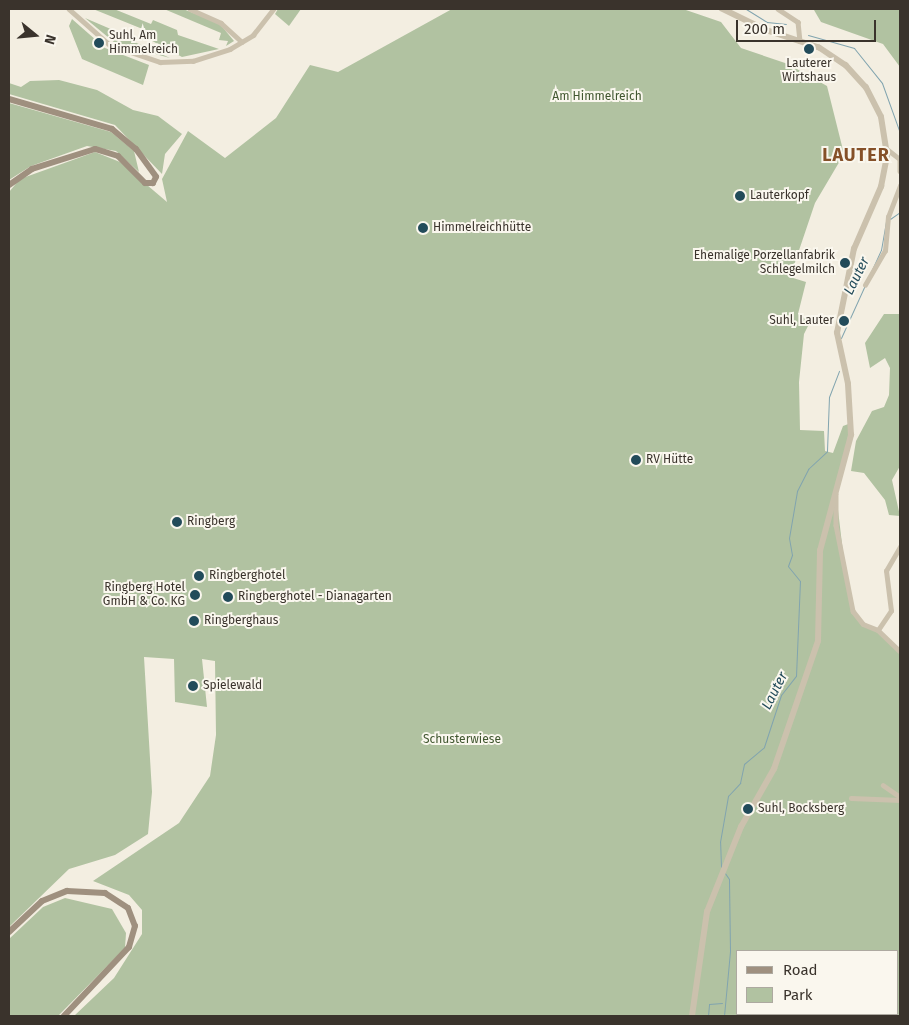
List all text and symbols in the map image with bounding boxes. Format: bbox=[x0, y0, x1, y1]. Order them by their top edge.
north arrow bbox=[10, 10, 60, 60]
scale bar bbox=[739, 10, 879, 42]
text: 200 m bbox=[744, 20, 785, 38]
place label: Suhl, Am Himmelreich bbox=[109, 29, 178, 57]
text: N bbox=[40, 33, 59, 46]
marker: Suhl, Am Himmelreich bbox=[93, 37, 105, 49]
marker: Lauterer Wirtshaus bbox=[803, 43, 815, 55]
place label: Lauterer Wirtshaus bbox=[782, 57, 836, 85]
park label: Am Himmelreich bbox=[552, 90, 642, 104]
district label: LAUTER bbox=[821, 144, 891, 166]
place label: Lauterkopf bbox=[750, 189, 809, 203]
marker: Lauterkopf bbox=[734, 190, 746, 202]
place label: Himmelreichhütte bbox=[433, 221, 531, 235]
marker: Himmelreichhütte bbox=[417, 222, 429, 234]
place label: Ehemalige Porzellanfabrik Schlegelmilch bbox=[694, 249, 835, 277]
water label: Lauter bbox=[841, 254, 873, 298]
marker: Ehemalige Porzellanfabrik Schlegelmilch bbox=[839, 257, 851, 269]
place label: Suhl, Lauter bbox=[769, 314, 834, 328]
marker: Suhl, Lauter bbox=[838, 315, 850, 327]
place label: RV Hütte bbox=[646, 453, 693, 467]
marker: RV Hütte bbox=[630, 454, 642, 466]
place label: Ringberg bbox=[187, 515, 235, 529]
marker: Ringberg bbox=[171, 516, 183, 528]
place label: Ringberghotel bbox=[209, 569, 286, 583]
marker: Ringberghotel bbox=[193, 570, 205, 582]
place label: Ringberg Hotel GmbH & Co. KG bbox=[103, 581, 185, 609]
marker: Ringberg Hotel GmbH & Co. KG bbox=[189, 589, 201, 601]
place label: Ringberghotel - Dianagarten bbox=[238, 590, 392, 604]
marker: Ringberghotel - Dianagarten bbox=[222, 591, 234, 603]
place label: Ringberghaus bbox=[204, 614, 278, 628]
marker: Ringberghaus bbox=[188, 615, 200, 627]
water label: Lauter bbox=[758, 669, 792, 713]
place label: Spielewald bbox=[203, 679, 262, 693]
marker: Spielewald bbox=[187, 680, 199, 692]
park label: Schusterwiese bbox=[423, 733, 501, 747]
place label: Suhl, Bocksberg bbox=[758, 802, 844, 816]
marker: Suhl, Bocksberg bbox=[742, 803, 754, 815]
legend bbox=[736, 950, 899, 1015]
text: Road bbox=[783, 961, 818, 979]
text: Park bbox=[783, 986, 813, 1004]

